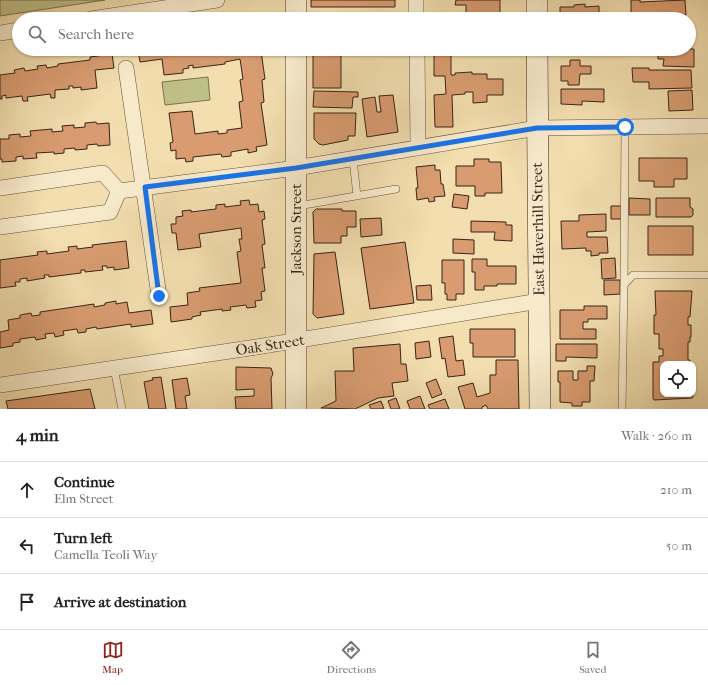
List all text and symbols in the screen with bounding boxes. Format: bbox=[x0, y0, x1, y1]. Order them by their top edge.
search box bbox=[12, 12, 696, 56]
icon: search bbox=[26, 23, 48, 45]
text: Search here bbox=[58, 25, 134, 43]
route start bbox=[616, 118, 634, 136]
street label: East Haverhill Street bbox=[528, 161, 548, 296]
street label: Jackson Street bbox=[287, 183, 305, 276]
route end bbox=[150, 287, 168, 305]
street label: Oak Street bbox=[234, 331, 306, 359]
map controls bbox=[660, 361, 696, 397]
button: locate bbox=[660, 361, 696, 397]
text: 4 min bbox=[16, 425, 59, 445]
text: Walk · 260 m bbox=[621, 428, 692, 443]
text: Continue bbox=[54, 473, 114, 491]
icon: ahead bbox=[16, 479, 38, 501]
text: 210 m bbox=[660, 482, 692, 497]
text: Elm Street bbox=[54, 491, 113, 506]
text: Turn left bbox=[54, 529, 112, 547]
icon: left bbox=[16, 535, 38, 557]
text: 50 m bbox=[666, 538, 692, 553]
text: Camella Teoli Way bbox=[54, 547, 157, 562]
icon: arrive bbox=[16, 591, 38, 613]
text: Arrive at destination bbox=[54, 593, 186, 611]
tab: Map bbox=[102, 639, 124, 676]
tab: Directions bbox=[327, 639, 376, 676]
tab: Saved bbox=[579, 639, 606, 676]

